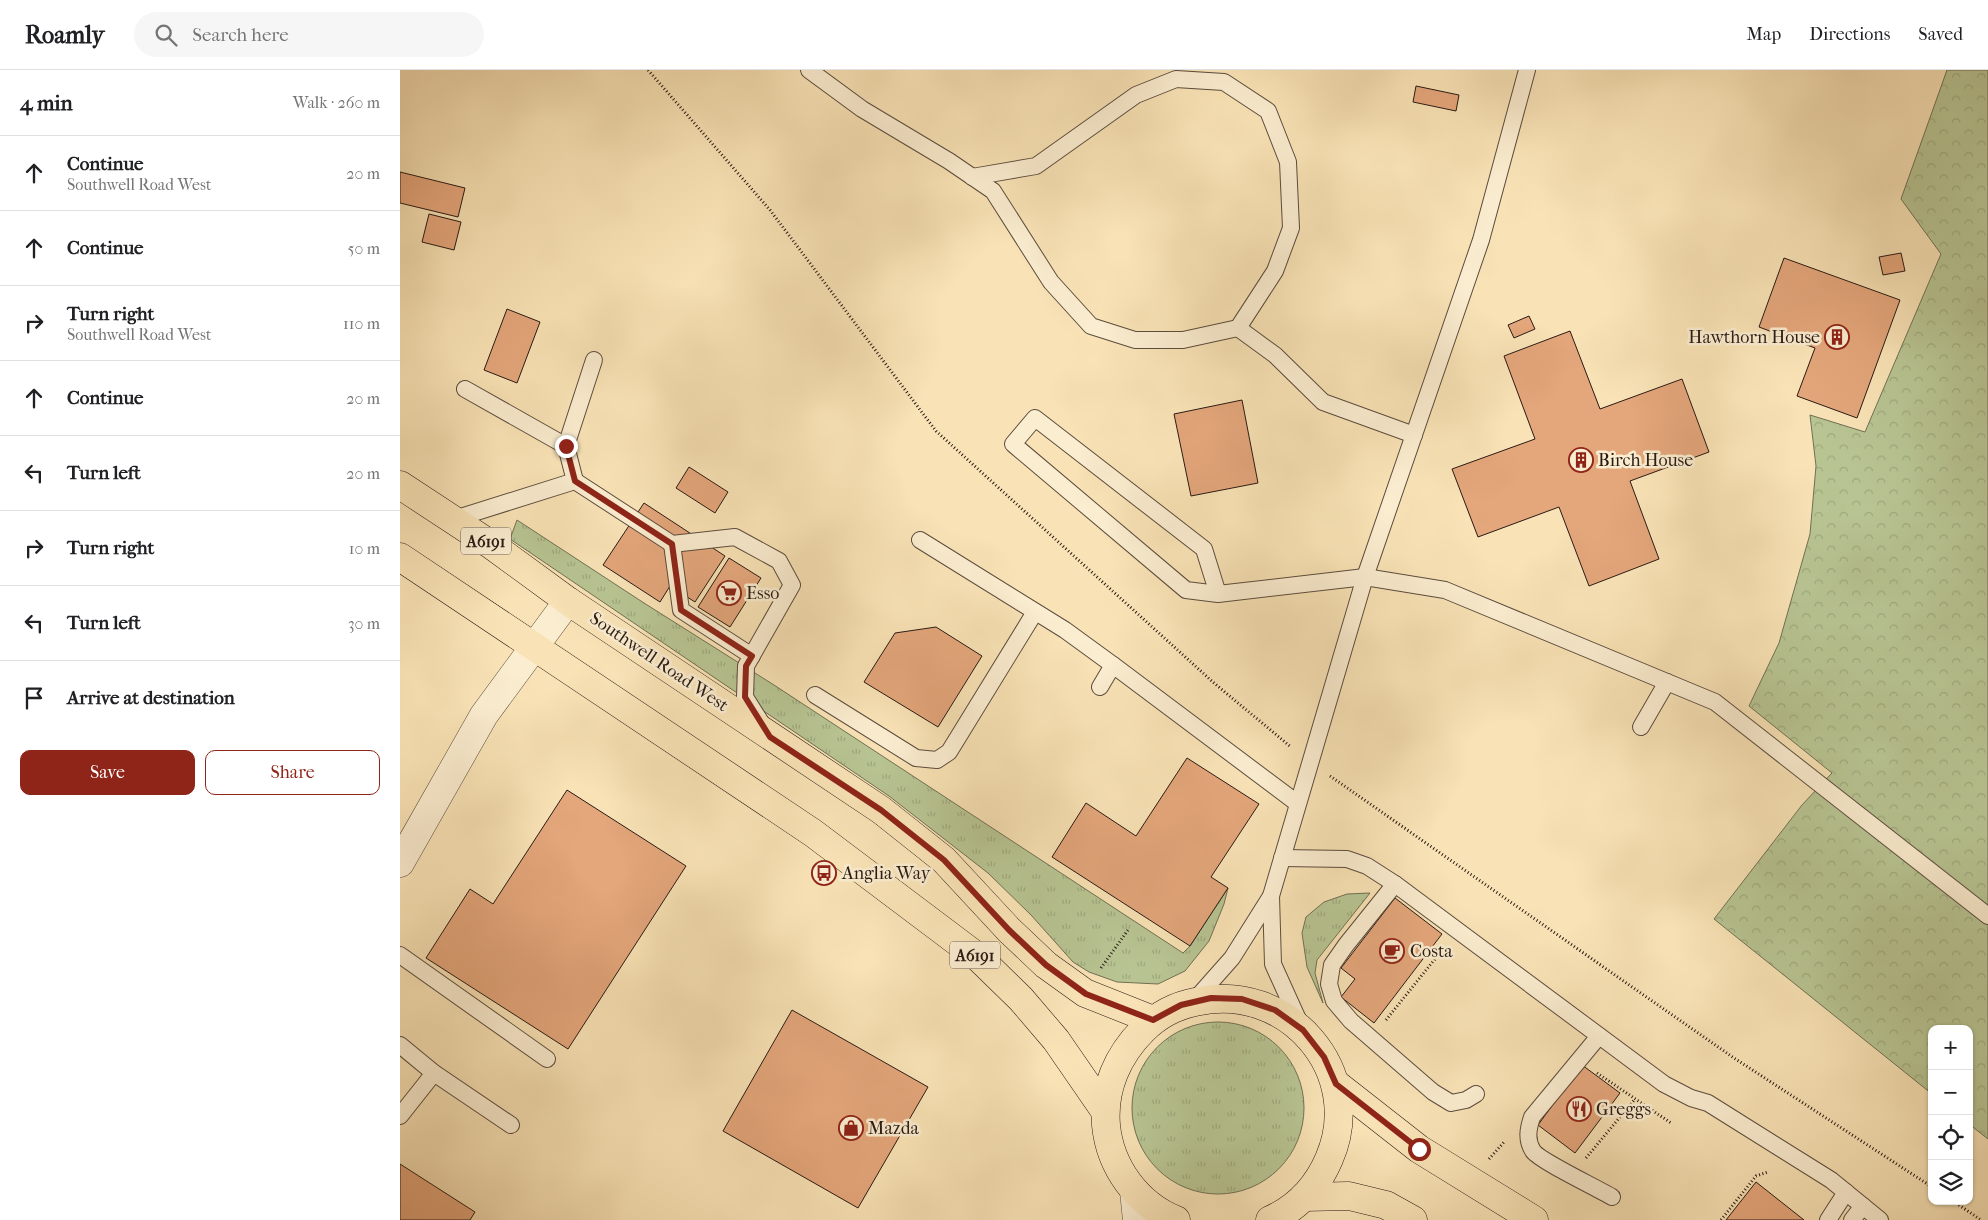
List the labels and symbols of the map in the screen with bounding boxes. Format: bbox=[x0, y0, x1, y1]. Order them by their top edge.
building icon: Hawthorn House bbox=[1824, 324, 1850, 350]
place label: Hawthorn House bbox=[1688, 327, 1820, 348]
route end bbox=[555, 435, 578, 458]
building icon: Birch House bbox=[1568, 447, 1594, 473]
place label: Birch House bbox=[1598, 450, 1693, 471]
road number: A6191 bbox=[461, 528, 511, 554]
supermarket icon: Esso bbox=[716, 580, 742, 606]
place label: Esso bbox=[746, 583, 779, 604]
street label: Southwell Road West bbox=[586, 608, 733, 716]
bus stop icon: Anglia Way bbox=[811, 860, 837, 886]
place label: Anglia Way bbox=[841, 863, 932, 884]
cafe icon: Costa bbox=[1379, 938, 1405, 964]
place label: Costa bbox=[1410, 941, 1453, 962]
road number: A6191 bbox=[950, 942, 1000, 968]
restaurant icon: Greggs bbox=[1566, 1096, 1592, 1122]
place label: Greggs bbox=[1596, 1099, 1651, 1120]
shop icon: Mazda bbox=[838, 1115, 864, 1141]
place label: Mazda bbox=[868, 1118, 920, 1139]
route start bbox=[1408, 1138, 1431, 1161]

